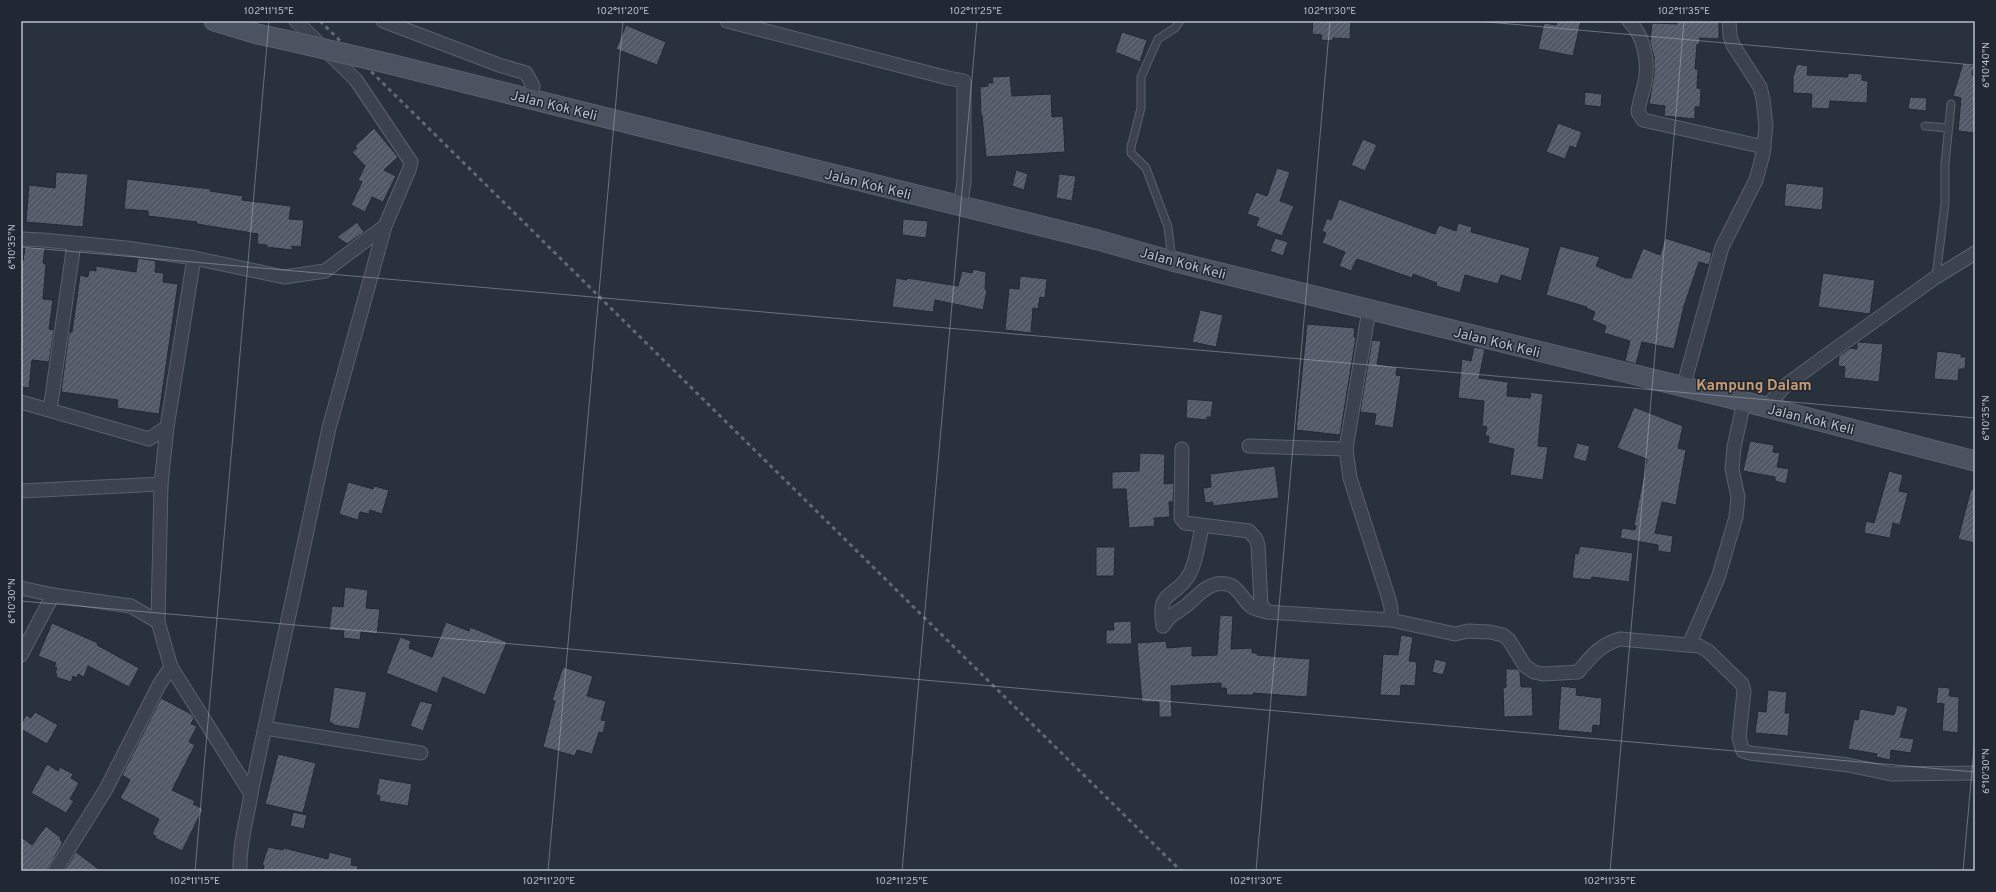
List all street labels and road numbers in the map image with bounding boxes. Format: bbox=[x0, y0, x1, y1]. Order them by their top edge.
street label: Jalan Kok Keli bbox=[509, 88, 599, 125]
street label: Jalan Kok Keli bbox=[823, 167, 913, 204]
street label: Jalan Kok Keli bbox=[1138, 245, 1228, 284]
street label: Jalan Kok Keli bbox=[1452, 325, 1542, 362]
street label: Jalan Kok Keli bbox=[1766, 402, 1856, 439]

